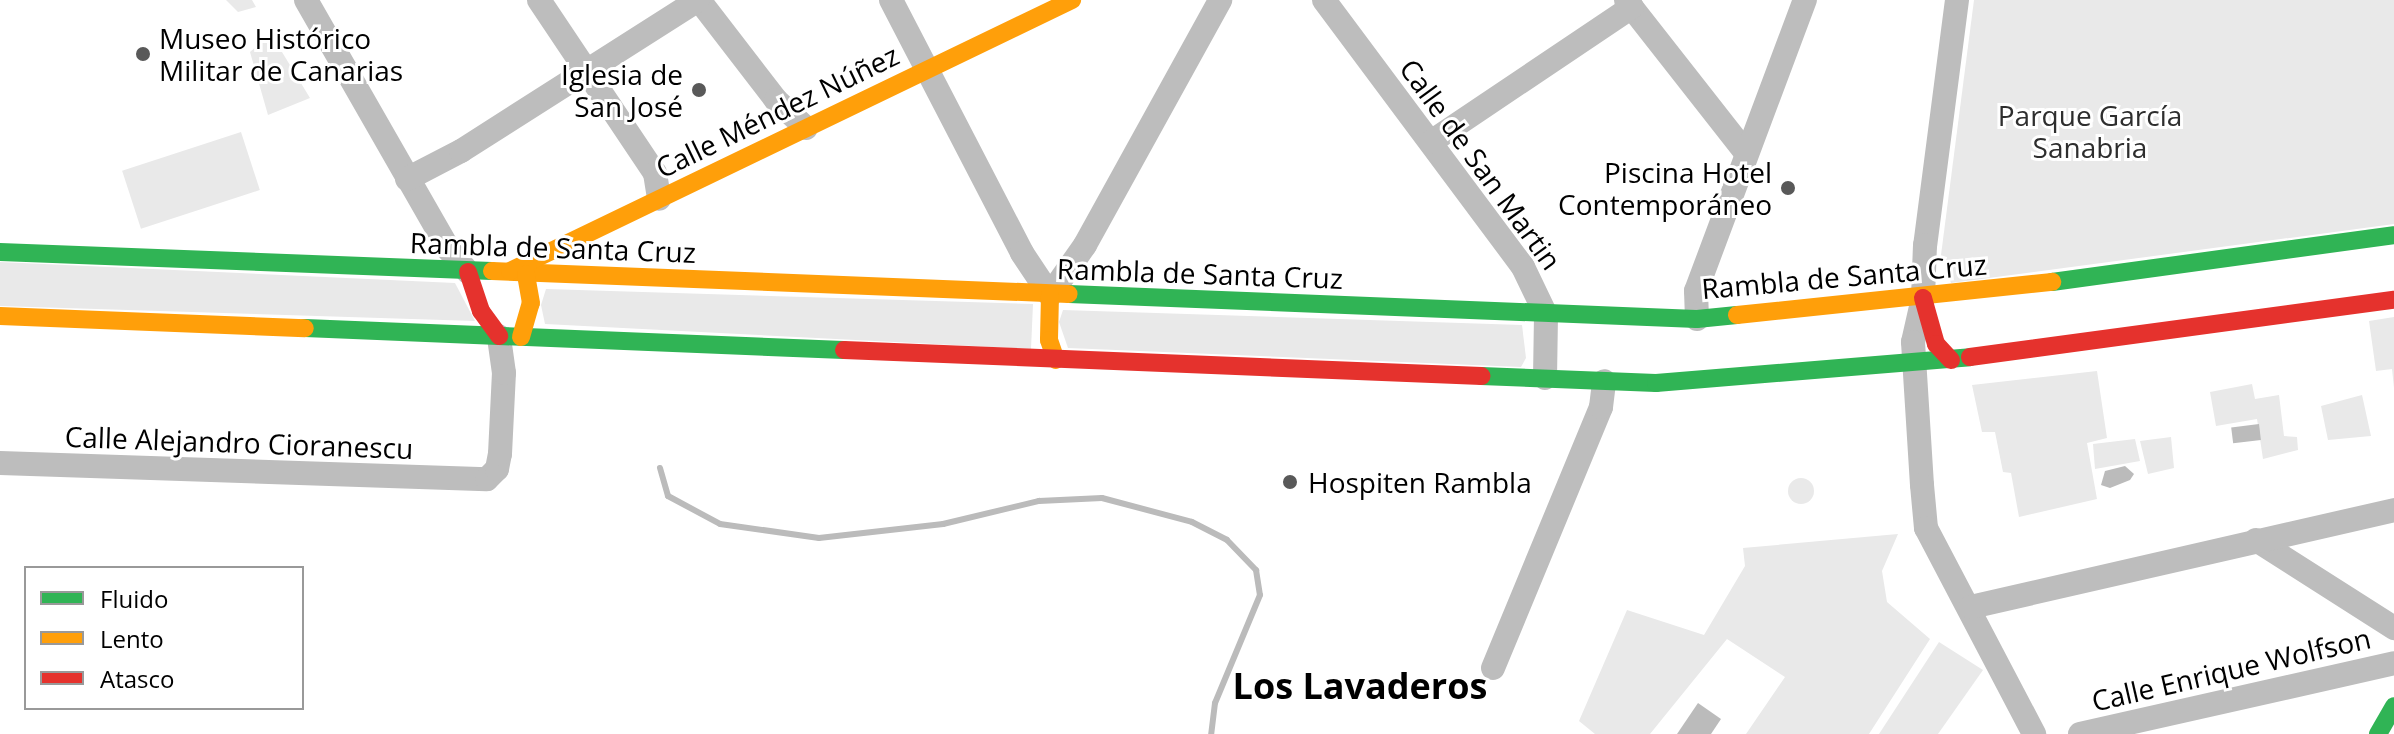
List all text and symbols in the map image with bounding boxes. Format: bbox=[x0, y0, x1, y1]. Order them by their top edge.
place label: Museo Histórico Militar de Canarias bbox=[159, 21, 403, 87]
street label: Calle Méndez Núñez bbox=[650, 38, 904, 184]
marker: Museo Histórico Militar de Canarias bbox=[134, 45, 152, 63]
street label: Calle de San Martin bbox=[1393, 52, 1569, 276]
place label: Iglesia de San José bbox=[561, 57, 683, 123]
marker: Iglesia de San José bbox=[690, 81, 708, 99]
park label: Parque García Sanabria bbox=[1998, 98, 2182, 164]
place label: Piscina Hotel Contemporáneo bbox=[1558, 155, 1772, 221]
marker: Piscina Hotel Contemporáneo bbox=[1779, 179, 1797, 197]
street label: Rambla de Santa Cruz bbox=[409, 225, 697, 269]
street label: Rambla de Santa Cruz bbox=[1700, 247, 1988, 305]
street label: Rambla de Santa Cruz bbox=[1056, 251, 1344, 295]
street label: Calle Alejandro Cioranescu bbox=[64, 419, 414, 465]
place label: Hospiten Rambla bbox=[1308, 465, 1532, 499]
marker: Hospiten Rambla bbox=[1279, 471, 1301, 493]
legend bbox=[24, 566, 304, 710]
text: Fluido bbox=[100, 582, 168, 615]
street label: Calle Enrique Wolfson bbox=[2088, 621, 2374, 717]
text: Lento bbox=[100, 622, 164, 655]
text: Atasco bbox=[100, 662, 174, 695]
district label: Los Lavaderos bbox=[1233, 664, 1487, 708]

